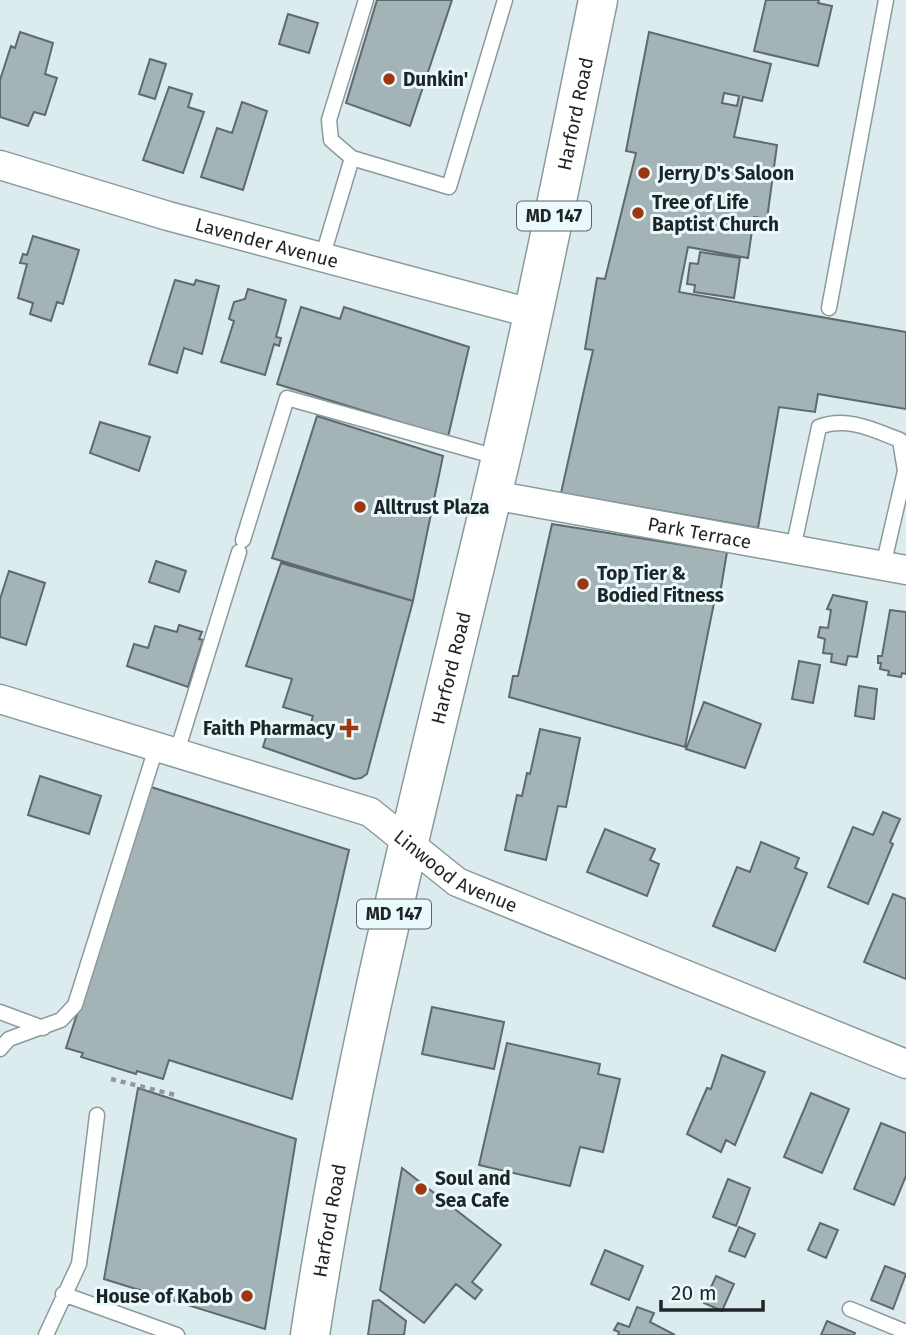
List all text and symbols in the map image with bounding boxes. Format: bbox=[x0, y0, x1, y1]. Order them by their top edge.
street label: Harford Road bbox=[553, 55, 598, 173]
place label: Dunkin' bbox=[403, 68, 468, 91]
marker: Dunkin' bbox=[381, 71, 397, 87]
place label: Jerry D's Saloon bbox=[657, 162, 794, 185]
marker: Jerry D's Saloon bbox=[636, 165, 652, 181]
place label: Tree of Life Baptist Church bbox=[652, 191, 779, 236]
road number: MD 147 bbox=[517, 202, 591, 230]
marker: Tree of Life Baptist Church bbox=[630, 205, 646, 221]
street label: Lavender Avenue bbox=[193, 213, 341, 273]
place label: Alltrust Plaza bbox=[373, 496, 489, 519]
marker: Alltrust Plaza bbox=[352, 499, 368, 515]
street label: Park Terrace bbox=[646, 512, 753, 554]
place label: Top Tier & Bodied Fitness bbox=[597, 562, 724, 607]
marker: Top Tier & Bodied Fitness bbox=[575, 576, 591, 592]
street label: Harford Road bbox=[426, 609, 476, 727]
place label: Faith Pharmacy bbox=[203, 717, 335, 740]
marker: Faith Pharmacy bbox=[341, 720, 357, 736]
street label: Linwood Avenue bbox=[389, 825, 521, 917]
road number: MD 147 bbox=[357, 900, 431, 929]
street label: Harford Road bbox=[308, 1162, 351, 1279]
place label: Soul and Sea Cafe bbox=[435, 1167, 511, 1212]
marker: Soul and Sea Cafe bbox=[413, 1181, 429, 1197]
scale bar bbox=[661, 1268, 762, 1312]
text: 20 m bbox=[671, 1280, 717, 1306]
place label: House of Kabob bbox=[96, 1285, 233, 1308]
marker: House of Kabob bbox=[239, 1288, 255, 1304]

